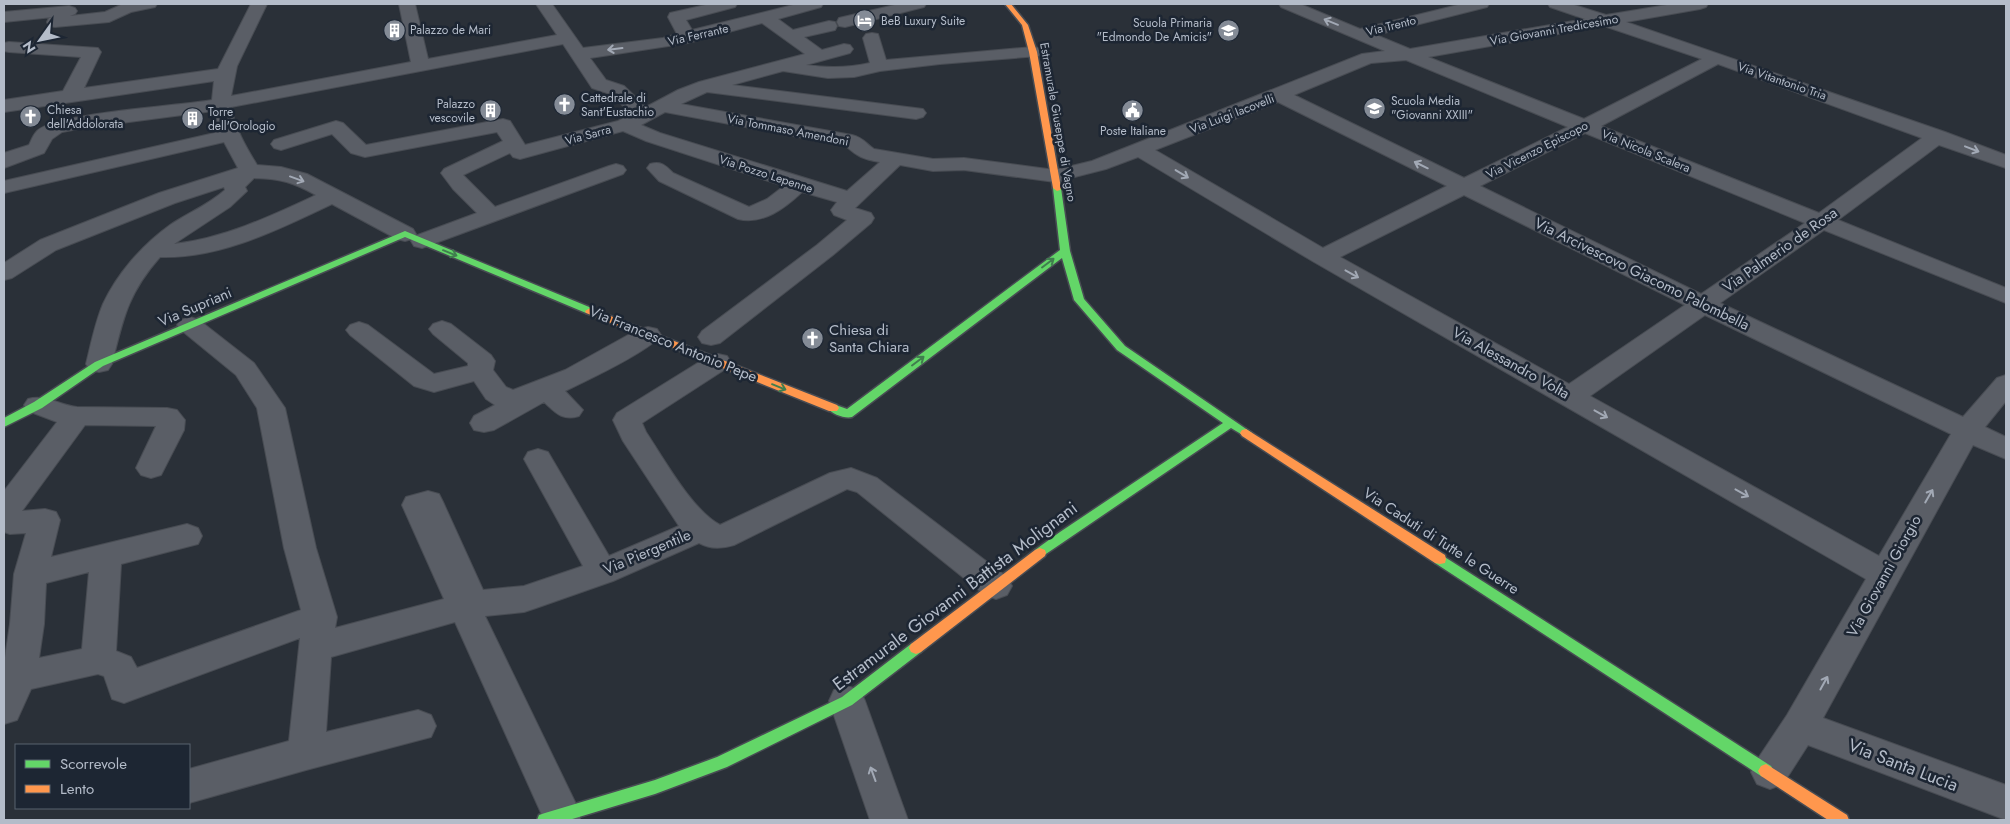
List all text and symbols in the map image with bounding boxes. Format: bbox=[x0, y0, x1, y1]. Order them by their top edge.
hotel icon: BeB Luxury Suite bbox=[853, 9, 877, 33]
street label: Via Giovanni Tredicesimo bbox=[1488, 10, 1620, 50]
street label: Via Trento bbox=[1364, 11, 1418, 41]
place label: BeB Luxury Suite bbox=[881, 12, 965, 30]
place label: Scuola Primaria "Edmondo De Amicis" bbox=[1097, 14, 1212, 46]
north arrow bbox=[15, 15, 65, 65]
one-way arrow bbox=[1324, 16, 1339, 26]
building icon: Palazzo de Mari bbox=[382, 18, 406, 42]
school or university icon: Scuola Primaria "Edmondo De Amicis" bbox=[1216, 18, 1240, 42]
street label: Via Ferrante bbox=[666, 19, 730, 51]
place label: Palazzo de Mari bbox=[410, 21, 491, 39]
text: N bbox=[18, 37, 41, 57]
street label: Estramurale Giuseppe di Vagno bbox=[1035, 41, 1081, 203]
one-way arrow bbox=[607, 44, 623, 54]
street label: Via Vitantonio Tria bbox=[1735, 57, 1829, 105]
place label: Cattedrale di Sant'Eustachio bbox=[581, 89, 654, 121]
street label: Via Luigi Iacovelli bbox=[1187, 90, 1277, 138]
place label: Scuola Media "Giovanni XXIII" bbox=[1391, 92, 1473, 124]
church icon: Cattedrale di Sant'Eustachio bbox=[553, 93, 577, 117]
place label: Palazzo vescovile bbox=[429, 95, 475, 127]
school or university icon: Scuola Media "Giovanni XXIII" bbox=[1363, 96, 1387, 120]
public building icon: Poste Italiane bbox=[1121, 98, 1145, 122]
building icon: Palazzo vescovile bbox=[479, 99, 503, 123]
place label: Chiesa dell'Addolorata bbox=[47, 101, 123, 133]
place label: Torre dell'Orologio bbox=[208, 103, 276, 135]
church icon: Chiesa dell'Addolorata bbox=[19, 105, 43, 129]
building icon: Torre dell'Orologio bbox=[180, 107, 204, 131]
street label: Via Tommaso Amendoni bbox=[726, 109, 850, 151]
street label: Via Vicenzo Episcopo bbox=[1483, 116, 1591, 183]
street label: Via Sarra bbox=[563, 120, 613, 150]
place label: Poste Italiane bbox=[1100, 122, 1166, 140]
street label: Via Nicola Scalera bbox=[1599, 125, 1693, 177]
one-way arrow bbox=[1964, 145, 1979, 154]
street label: Via Pozzo Lepenne bbox=[717, 150, 815, 198]
one-way arrow bbox=[1414, 160, 1429, 169]
one-way arrow bbox=[1174, 170, 1188, 180]
one-way arrow bbox=[289, 174, 305, 184]
street label: Via Palmerio de Rosa bbox=[1718, 202, 1842, 298]
street label: Via Arcivescovo Giacomo Palombella bbox=[1531, 212, 1753, 336]
one-way arrow bbox=[442, 249, 457, 258]
one-way arrow bbox=[1041, 258, 1054, 269]
one-way arrow bbox=[1345, 270, 1359, 280]
street label: Via Supriani bbox=[155, 282, 235, 332]
street label: Via Francesco Antonio Pepe bbox=[586, 300, 761, 388]
place label: Chiesa di Santa Chiara bbox=[829, 319, 909, 358]
street label: Via Alessandro Volta bbox=[1448, 322, 1574, 404]
church icon: Chiesa di Santa Chiara bbox=[801, 327, 825, 351]
one-way arrow bbox=[911, 356, 925, 366]
one-way arrow bbox=[771, 382, 786, 392]
one-way arrow bbox=[1593, 409, 1608, 419]
street label: Via Caduti di Tutte le Guerre bbox=[1359, 482, 1524, 600]
one-way arrow bbox=[1735, 489, 1749, 499]
one-way arrow bbox=[1925, 489, 1935, 504]
street label: Estramurale Giovanni Battista Molignani bbox=[827, 495, 1083, 697]
street label: Via Giovanni Giorgio bbox=[1841, 511, 1927, 641]
street label: Via Piergentile bbox=[600, 524, 694, 580]
one-way arrow bbox=[1819, 676, 1829, 691]
street label: Via Santa Lucia bbox=[1844, 732, 1962, 798]
legend bbox=[15, 744, 190, 809]
text: Scorrevole bbox=[60, 753, 127, 775]
one-way arrow bbox=[868, 767, 877, 783]
text: Lento bbox=[60, 778, 94, 800]

